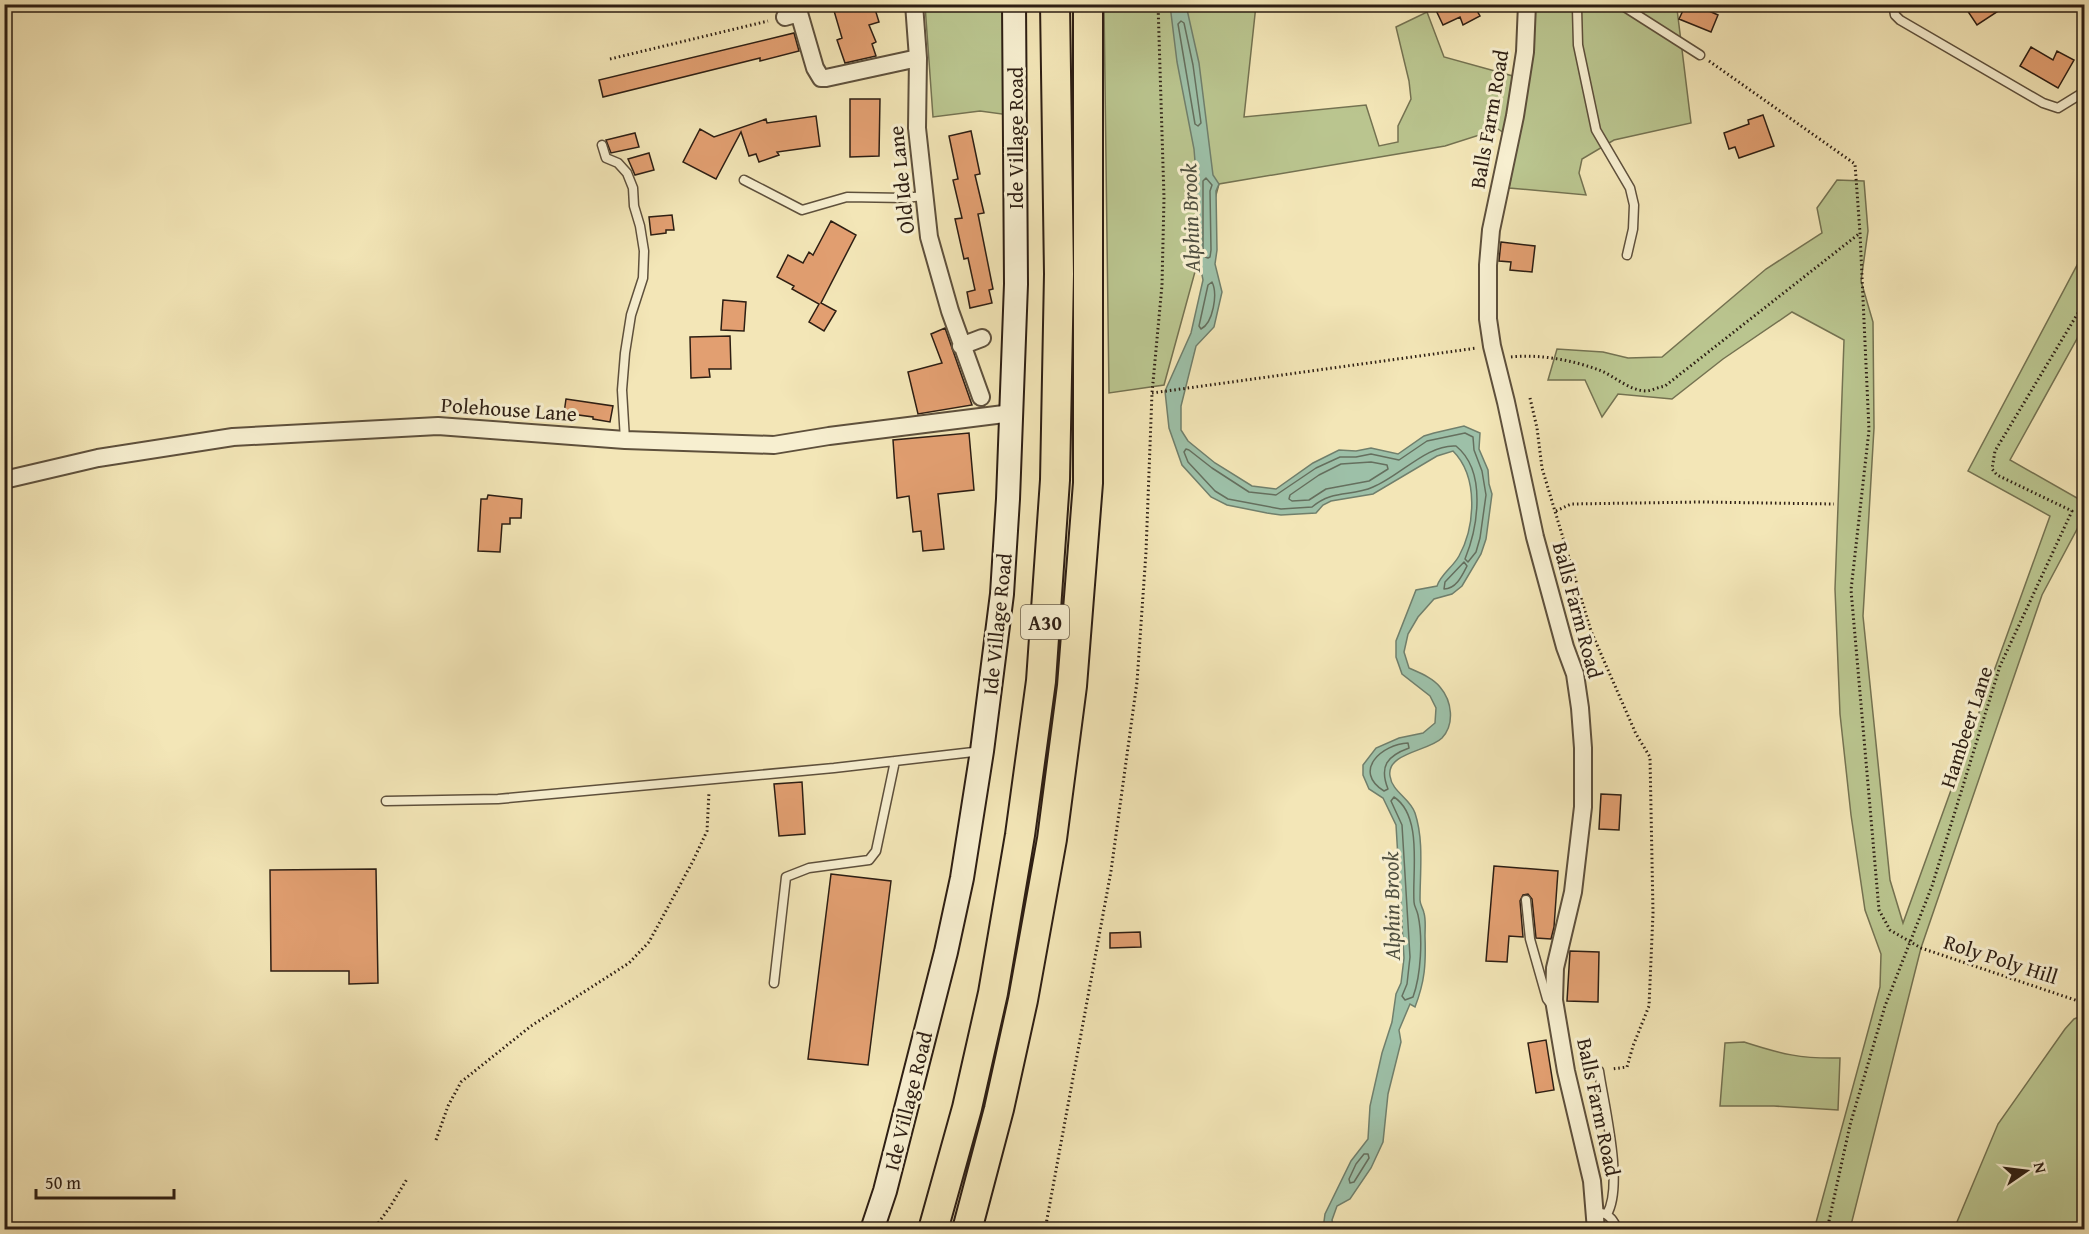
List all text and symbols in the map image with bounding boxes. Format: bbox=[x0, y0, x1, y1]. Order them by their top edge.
street label: Balls Farm Road bbox=[1462, 46, 1517, 191]
street label: Ide Village Road bbox=[1000, 66, 1031, 209]
street label: Old Ide Lane bbox=[880, 124, 922, 236]
water label: Alphin Brook bbox=[1172, 162, 1208, 274]
street label: Polehouse Lane bbox=[440, 389, 578, 429]
street label: Balls Farm Road bbox=[1545, 538, 1611, 683]
street label: Ide Village Road bbox=[974, 551, 1020, 696]
road number: A30 bbox=[1021, 605, 1069, 639]
street label: Hambeer Lane bbox=[1932, 662, 2000, 792]
water label: Alphin Brook bbox=[1374, 850, 1408, 962]
street label: Roly Poly Hill bbox=[1940, 926, 2062, 992]
street label: Ide Village Road bbox=[876, 1027, 940, 1174]
street label: Balls Farm Road bbox=[1569, 1035, 1629, 1180]
north arrow bbox=[1996, 1141, 2056, 1201]
text: N bbox=[2028, 1159, 2054, 1176]
scale bar bbox=[36, 1162, 174, 1200]
text: 50 m bbox=[45, 1169, 81, 1196]

